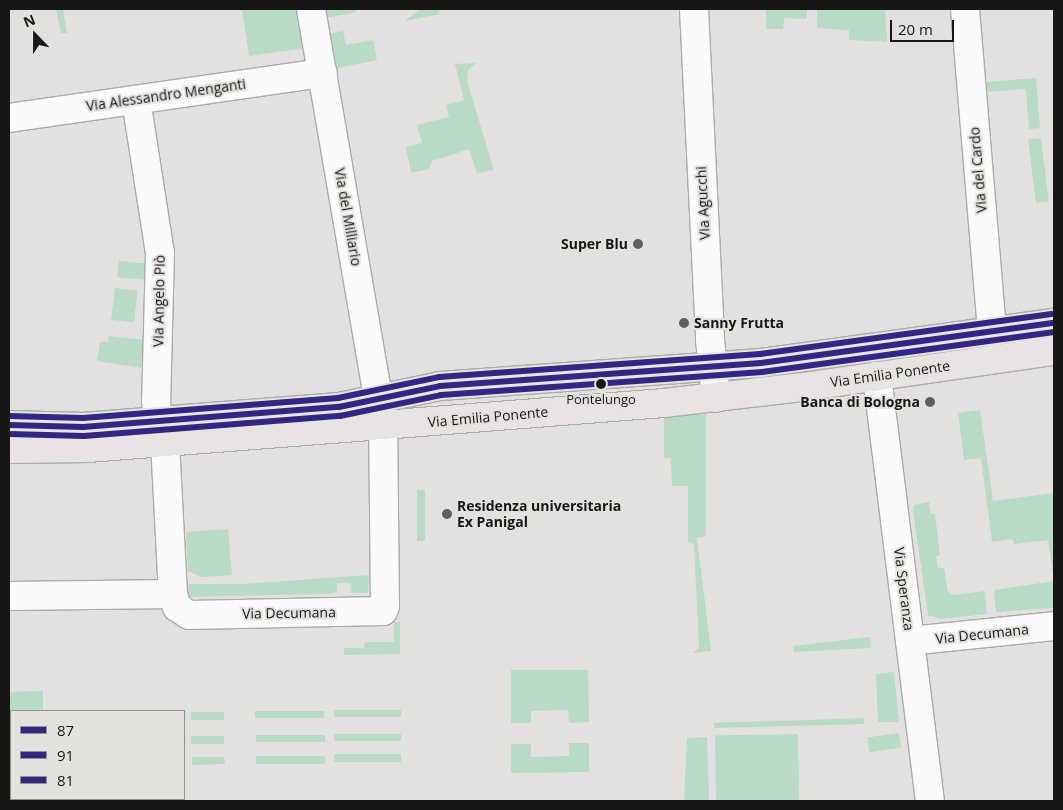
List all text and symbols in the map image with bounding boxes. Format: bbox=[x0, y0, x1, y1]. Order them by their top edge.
north arrow bbox=[10, 10, 60, 60]
text: N bbox=[20, 10, 38, 32]
scale bar bbox=[893, 10, 957, 42]
text: 20 m bbox=[898, 19, 933, 39]
street label: Via Alessandro Menganti bbox=[85, 75, 247, 115]
street label: Via del Cardo bbox=[966, 126, 990, 214]
street label: Via Agucchi bbox=[693, 166, 713, 240]
street label: Via del Milliario bbox=[331, 167, 365, 267]
place label: Super Blu bbox=[561, 236, 628, 252]
marker: Super Blu bbox=[632, 238, 644, 250]
street label: Via Angelo Piò bbox=[150, 255, 168, 347]
place label: Sanny Frutta bbox=[694, 315, 784, 331]
marker: Sanny Frutta bbox=[678, 317, 690, 329]
street label: Via Emilia Ponente bbox=[829, 357, 951, 391]
marker: Pontelungo bbox=[596, 379, 606, 389]
place label: Pontelungo bbox=[566, 391, 636, 407]
place label: Banca di Bologna bbox=[800, 394, 920, 410]
marker: Banca di Bologna bbox=[924, 396, 936, 408]
street label: Via Emilia Ponente bbox=[427, 403, 549, 431]
place label: Residenza universitaria Ex Panigal bbox=[457, 498, 621, 530]
marker: Residenza universitaria Ex Panigal bbox=[441, 508, 453, 520]
street label: Via Speranza bbox=[891, 546, 917, 632]
street label: Via Decumana bbox=[242, 604, 336, 622]
street label: Via Decumana bbox=[935, 621, 1029, 647]
legend bbox=[10, 710, 185, 800]
text: 87 bbox=[57, 720, 74, 740]
text: 91 bbox=[57, 745, 74, 765]
text: 81 bbox=[57, 770, 74, 790]

